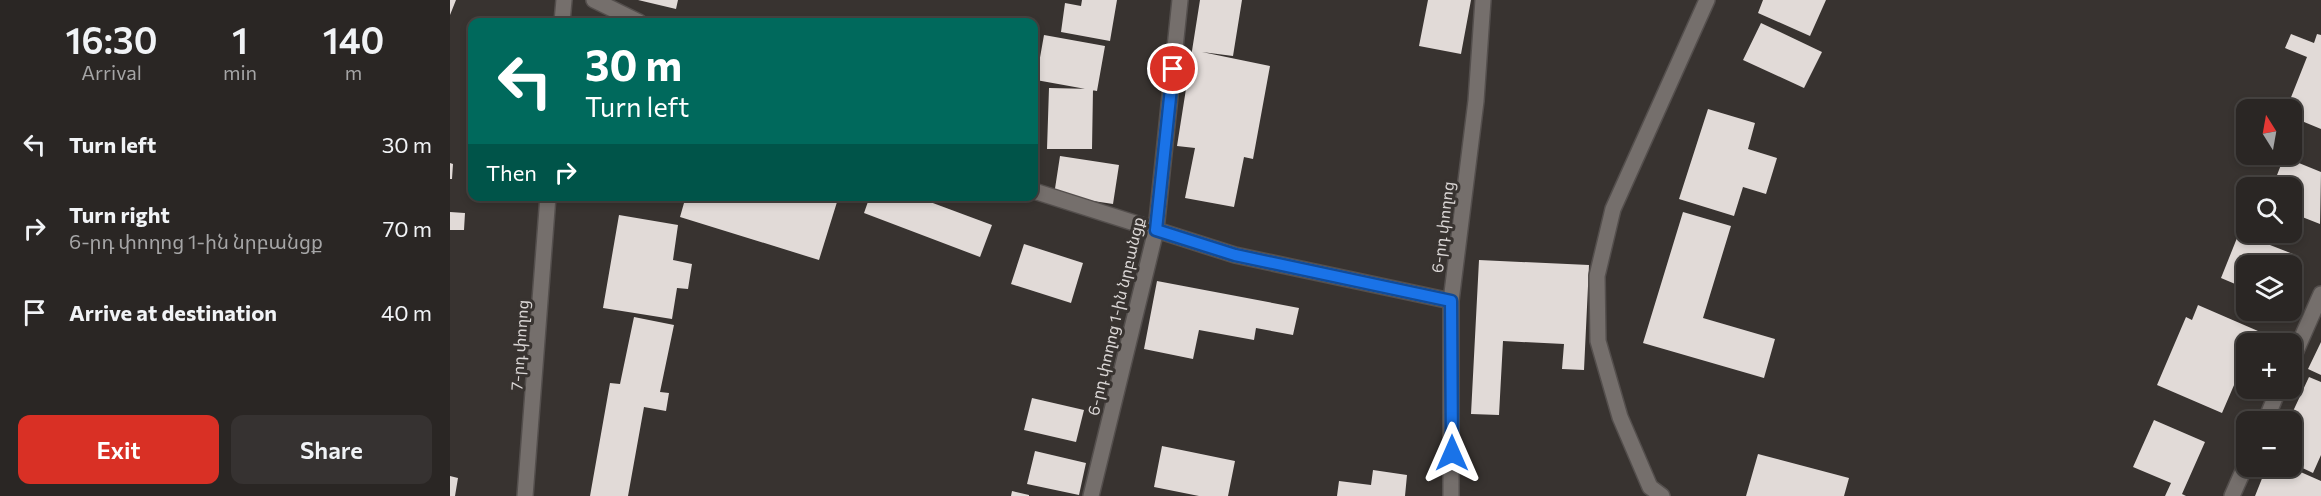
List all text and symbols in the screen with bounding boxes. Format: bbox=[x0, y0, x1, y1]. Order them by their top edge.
text: 16:30 bbox=[66, 17, 157, 61]
text: 1 bbox=[232, 17, 248, 61]
text: 140 bbox=[323, 17, 384, 61]
text: 30 m bbox=[585, 38, 682, 90]
icon: left bbox=[486, 42, 564, 120]
pin bbox=[1147, 43, 1198, 94]
icon: arrive bbox=[1156, 52, 1189, 85]
text: Arrival bbox=[81, 60, 142, 84]
text: min bbox=[223, 60, 257, 84]
text: m bbox=[345, 60, 362, 84]
text: Turn left bbox=[585, 90, 689, 123]
north arrow bbox=[2236, 99, 2302, 165]
map controls bbox=[2236, 99, 2302, 477]
icon: left bbox=[18, 128, 51, 161]
text: Turn left bbox=[69, 131, 156, 158]
text: 30 m bbox=[382, 131, 432, 158]
icon: right bbox=[549, 156, 582, 189]
text: Then bbox=[486, 159, 537, 186]
button: search bbox=[2236, 177, 2302, 243]
street label: 6-րդ փողոց bbox=[1427, 180, 1458, 274]
text: Turn right bbox=[69, 201, 170, 228]
icon: right bbox=[18, 212, 51, 245]
text: 70 m bbox=[383, 215, 432, 242]
street label: 6-րդ փողոց 1-ին նրբանցք bbox=[1083, 215, 1148, 417]
text: 6-րդ փողոց 1-ին նրբանցք bbox=[69, 229, 323, 253]
button: layers bbox=[2236, 255, 2302, 321]
icon: arrive bbox=[18, 296, 51, 329]
text: Arrive at destination bbox=[69, 299, 277, 326]
text: 40 m bbox=[381, 299, 432, 326]
street label: 7-րդ փողոց bbox=[506, 299, 533, 391]
button: + bbox=[2236, 333, 2302, 399]
button: − bbox=[2236, 411, 2302, 477]
button: Exit bbox=[18, 415, 219, 484]
button: Share bbox=[231, 415, 432, 484]
position arrow bbox=[1420, 421, 1484, 485]

